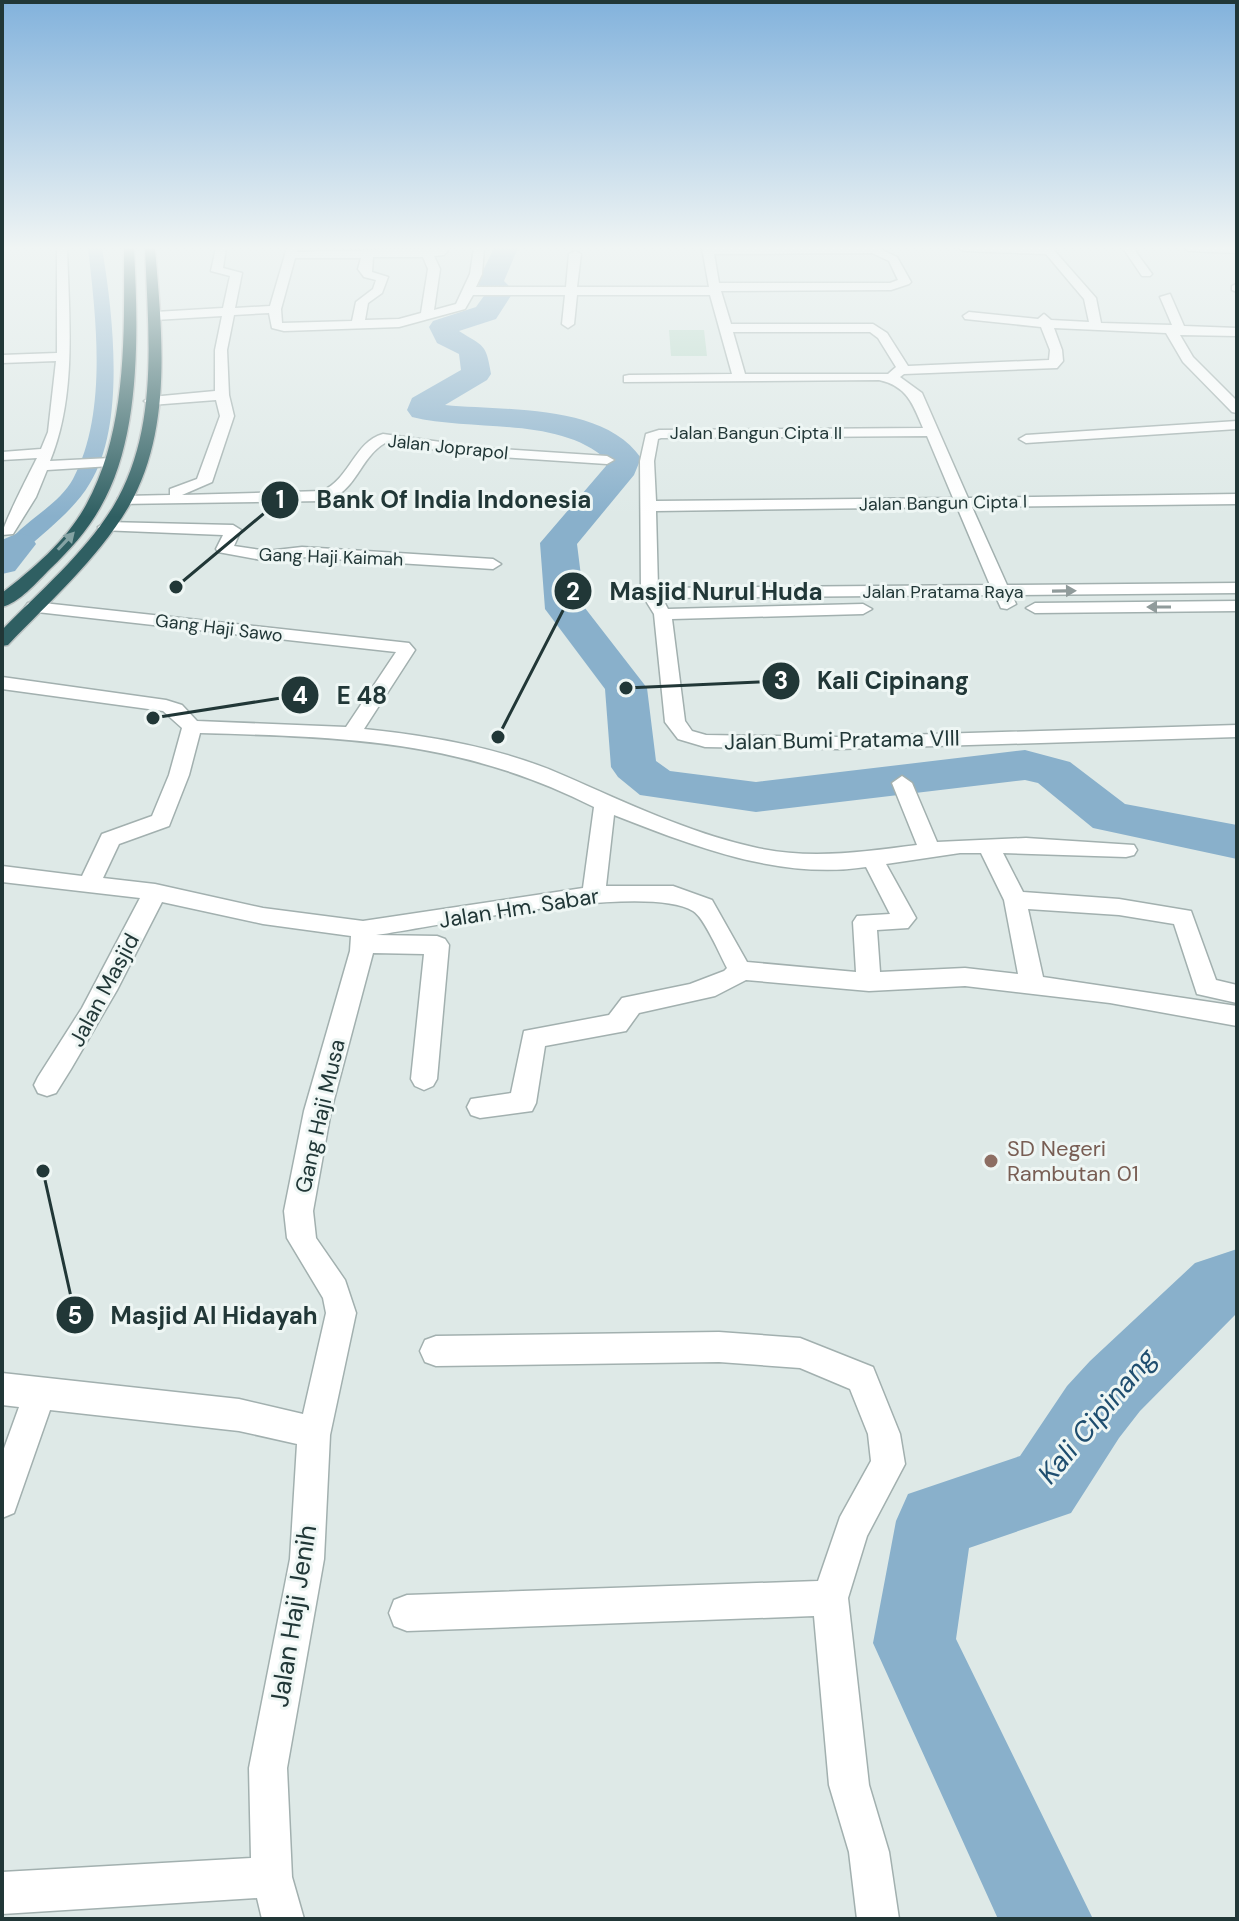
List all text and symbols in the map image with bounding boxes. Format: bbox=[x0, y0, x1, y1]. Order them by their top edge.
street label: Jalan Bangun Cipta II bbox=[670, 421, 842, 445]
street label: Jalan Joprapol bbox=[387, 429, 509, 465]
callout: Bank Of India Indonesia bbox=[260, 476, 607, 524]
text: 1 bbox=[276, 484, 284, 515]
text: Bank Of India Indonesia bbox=[317, 484, 591, 515]
street label: Jalan Bangun Cipta I bbox=[859, 490, 1027, 516]
one-way arrow bbox=[56, 531, 74, 550]
street label: Gang Haji Kaimah bbox=[258, 542, 404, 572]
callout: Masjid Nurul Huda bbox=[553, 567, 838, 615]
text: 2 bbox=[566, 576, 580, 607]
text: Masjid Nurul Huda bbox=[609, 576, 823, 607]
street label: Jalan Pratama Raya bbox=[862, 580, 1024, 604]
one-way arrow bbox=[1052, 585, 1077, 597]
one-way arrow bbox=[1146, 601, 1171, 613]
street label: Gang Haji Sawo bbox=[154, 608, 284, 648]
callout: Kali Cipinang bbox=[761, 657, 985, 705]
text: 3 bbox=[774, 665, 788, 696]
text: Kali Cipinang bbox=[817, 665, 969, 696]
callout: E 48 bbox=[280, 671, 403, 719]
text: 4 bbox=[292, 680, 308, 711]
text: E 48 bbox=[337, 680, 387, 711]
street label: Jalan Bumi Pratama VIII bbox=[724, 723, 960, 757]
street label: Jalan Hm. Sabar bbox=[437, 881, 601, 935]
street label: Jalan Masjid bbox=[62, 928, 146, 1052]
street label: Gang Haji Musa bbox=[288, 1036, 352, 1196]
place label: SD Negeri Rambutan 01 bbox=[1007, 1134, 1139, 1188]
marker: SD Negeri Rambutan 01 bbox=[982, 1152, 1000, 1170]
callout: Masjid Al Hidayah bbox=[55, 1291, 334, 1339]
text: 5 bbox=[68, 1300, 82, 1331]
text: Masjid Al Hidayah bbox=[110, 1300, 318, 1331]
water label: Kali Cipinang bbox=[1029, 1340, 1165, 1492]
street label: Jalan Haji Jenih bbox=[262, 1522, 324, 1710]

